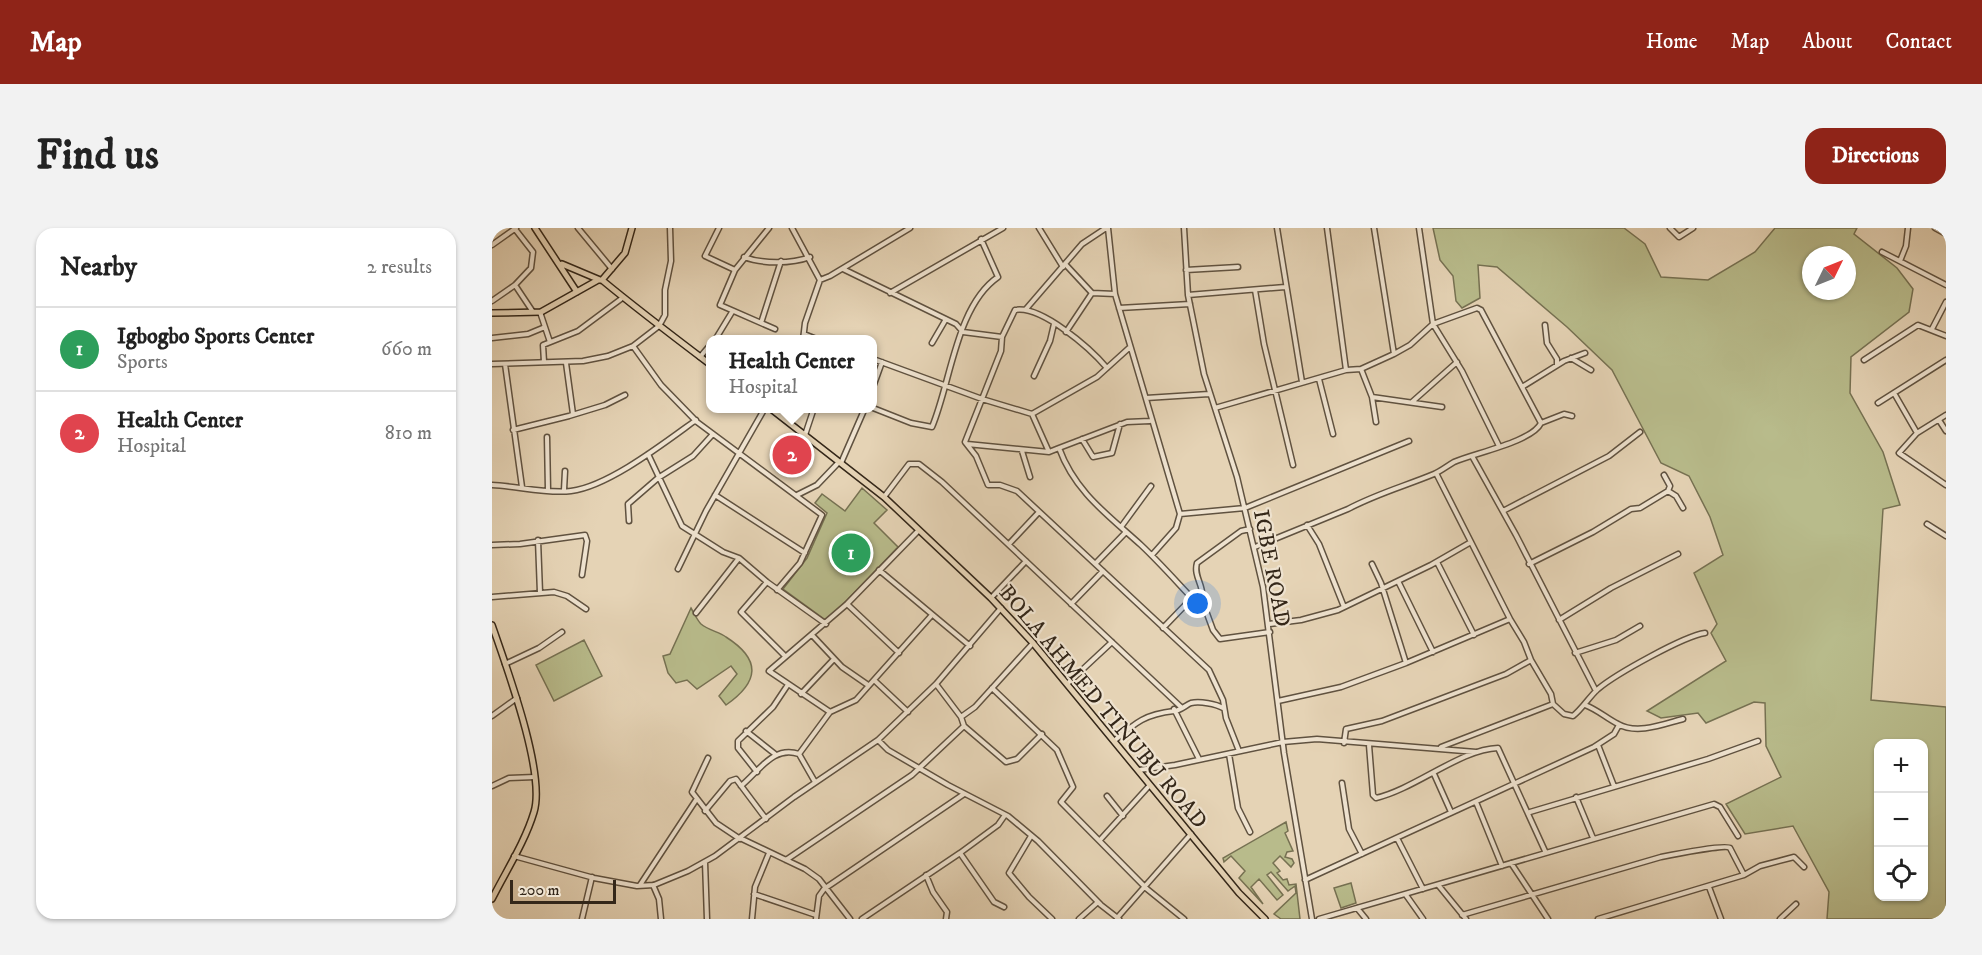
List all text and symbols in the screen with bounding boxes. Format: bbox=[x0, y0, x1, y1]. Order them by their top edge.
text: Map bbox=[30, 25, 82, 60]
text: Home bbox=[1646, 29, 1698, 55]
text: Map bbox=[1731, 29, 1769, 55]
text: About bbox=[1802, 29, 1853, 55]
text: Contact bbox=[1886, 29, 1952, 55]
button: Directions bbox=[1805, 128, 1946, 184]
text: Find us bbox=[36, 130, 159, 182]
north arrow bbox=[1802, 246, 1856, 300]
text: Nearby bbox=[60, 251, 137, 284]
text: 2 results bbox=[367, 255, 432, 280]
text: Igbogbo Sports Center bbox=[117, 323, 314, 350]
popup bbox=[706, 335, 877, 413]
text: 1 bbox=[76, 337, 83, 362]
text: 660 m bbox=[381, 337, 432, 362]
text: Health Center bbox=[729, 348, 854, 375]
text: Sports bbox=[117, 350, 168, 375]
text: Hospital bbox=[729, 375, 797, 400]
text: Health Center bbox=[117, 407, 243, 434]
text: 2 bbox=[75, 421, 84, 446]
text: 810 m bbox=[385, 421, 432, 446]
pin: 2 bbox=[772, 432, 812, 478]
text: Hospital bbox=[117, 434, 186, 459]
street label: IGBE ROAD bbox=[1247, 507, 1296, 629]
pin: 1 bbox=[832, 530, 870, 576]
street label: BOLA AHMED TINUBU ROAD bbox=[993, 580, 1213, 834]
your location bbox=[1183, 589, 1212, 618]
map controls bbox=[1874, 739, 1928, 901]
button: + bbox=[1874, 739, 1928, 793]
button: − bbox=[1874, 793, 1928, 847]
button: locate bbox=[1874, 847, 1928, 901]
scale bar bbox=[510, 877, 616, 904]
text: 200 m bbox=[519, 880, 560, 900]

